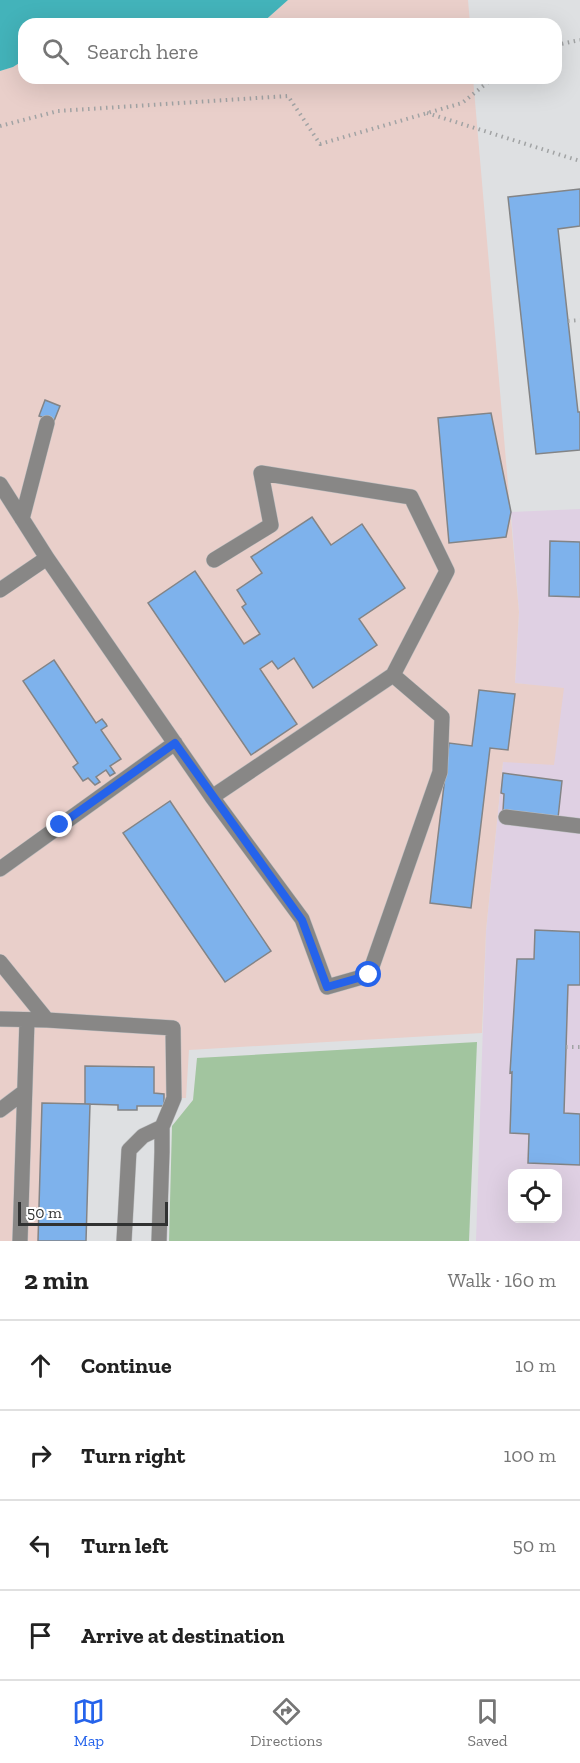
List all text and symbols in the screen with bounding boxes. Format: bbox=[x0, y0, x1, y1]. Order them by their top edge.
search box bbox=[18, 18, 562, 84]
icon: search bbox=[39, 35, 72, 68]
text: Search here bbox=[87, 38, 198, 65]
route end bbox=[46, 811, 72, 837]
route start bbox=[355, 961, 381, 987]
map controls bbox=[508, 1169, 562, 1223]
button: locate bbox=[508, 1169, 562, 1223]
scale bar bbox=[18, 1199, 168, 1226]
text: 50 m bbox=[27, 1203, 62, 1222]
text: 2 min bbox=[24, 1264, 89, 1296]
text: Walk · 160 m bbox=[448, 1268, 556, 1292]
icon: ahead bbox=[24, 1349, 57, 1382]
text: Continue bbox=[81, 1352, 172, 1379]
text: 10 m bbox=[515, 1353, 556, 1377]
icon: right bbox=[24, 1439, 57, 1472]
text: Turn right bbox=[81, 1442, 185, 1469]
text: 100 m bbox=[503, 1443, 556, 1467]
icon: left bbox=[24, 1529, 57, 1562]
text: Turn left bbox=[81, 1532, 168, 1559]
text: 50 m bbox=[512, 1533, 556, 1557]
icon: arrive bbox=[24, 1619, 57, 1652]
text: Arrive at destination bbox=[81, 1622, 284, 1649]
tab: Map bbox=[72, 1695, 105, 1750]
tab: Directions bbox=[250, 1695, 323, 1750]
tab: Saved bbox=[467, 1695, 508, 1750]

